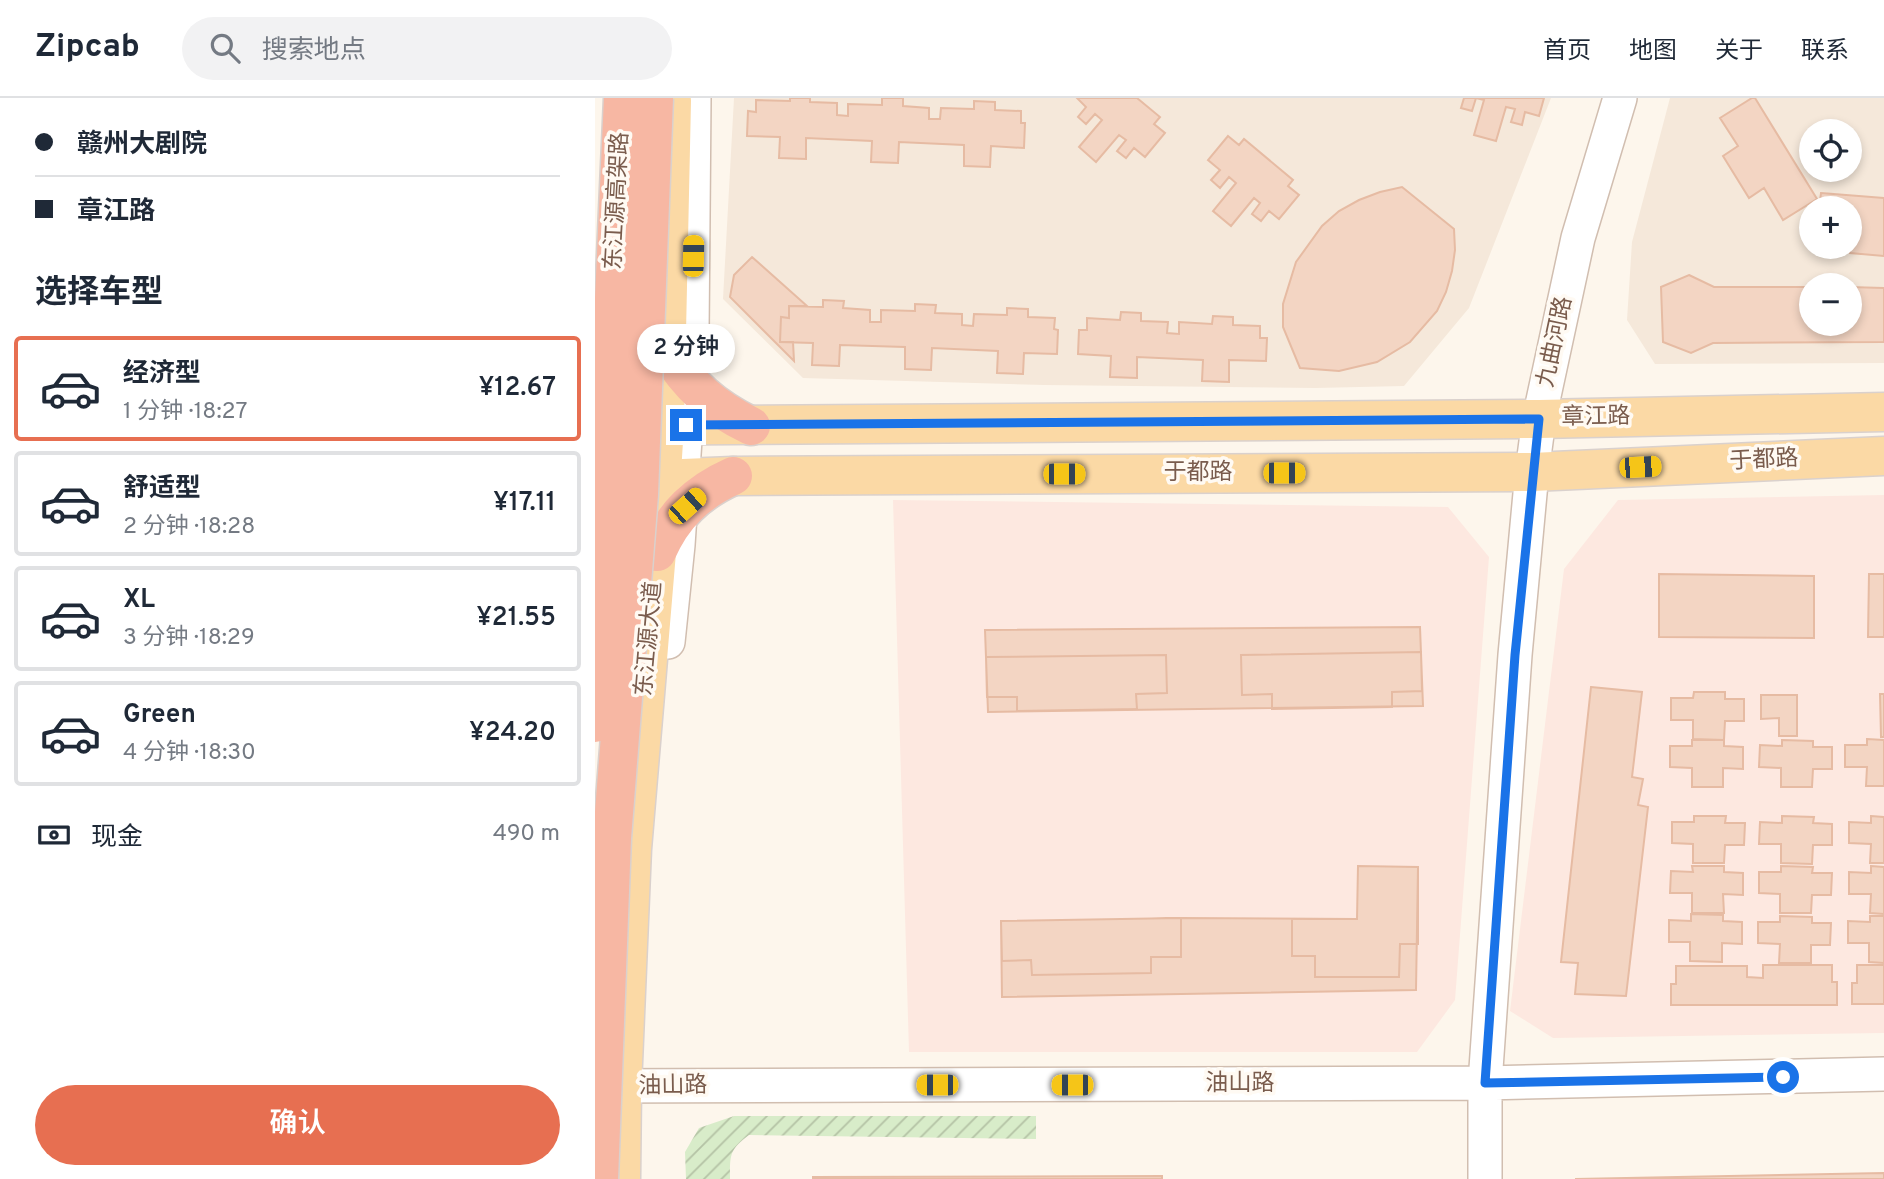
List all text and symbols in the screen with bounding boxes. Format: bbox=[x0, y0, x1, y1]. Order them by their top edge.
search box bbox=[182, 17, 672, 80]
text: Zipcab bbox=[35, 27, 140, 69]
icon: search bbox=[206, 29, 244, 67]
text: 搜索地点 bbox=[262, 35, 366, 68]
text: 首页 bbox=[1543, 37, 1591, 67]
text: 地图 bbox=[1629, 37, 1677, 67]
text: 关于 bbox=[1715, 37, 1763, 67]
text: 联系 bbox=[1801, 37, 1849, 67]
map controls bbox=[1799, 119, 1862, 336]
button: locate bbox=[1799, 119, 1862, 182]
text: 赣州大剧院 bbox=[77, 129, 207, 162]
street label: 东江源高架路 bbox=[600, 131, 636, 271]
text: 章江路 bbox=[77, 196, 155, 229]
button: + bbox=[1799, 196, 1862, 259]
car bbox=[683, 235, 704, 277]
button: − bbox=[1799, 273, 1862, 336]
text: 选择车型 bbox=[35, 274, 163, 314]
street label: 九曲河路 bbox=[1532, 294, 1580, 390]
callout: 2 分钟 bbox=[637, 324, 735, 372]
text: 2 分钟 bbox=[653, 334, 719, 363]
icon: car bbox=[39, 357, 102, 420]
text: 经济型 bbox=[123, 358, 201, 391]
text: ¥12.67 bbox=[479, 372, 556, 405]
text: 1 分钟 · 18:27 bbox=[123, 398, 247, 427]
street label: 章江路 bbox=[1561, 403, 1631, 433]
route end bbox=[670, 409, 702, 441]
street label: 于都路 bbox=[1729, 445, 1799, 477]
car bbox=[1619, 455, 1662, 479]
street label: 于都路 bbox=[1164, 459, 1233, 488]
car bbox=[1264, 463, 1306, 484]
car bbox=[1044, 464, 1086, 485]
icon: car bbox=[39, 472, 102, 535]
text: 舒适型 bbox=[123, 473, 201, 506]
car bbox=[665, 484, 710, 528]
text: ¥17.11 bbox=[493, 487, 556, 520]
text: 2 分钟 · 18:28 bbox=[123, 513, 255, 542]
street label: 东江源大道 bbox=[631, 580, 669, 698]
text: XL bbox=[123, 584, 155, 617]
icon: car bbox=[39, 587, 102, 650]
text: ¥21.55 bbox=[476, 602, 556, 635]
text: 3 分钟 · 18:29 bbox=[123, 624, 255, 653]
text: Green bbox=[123, 699, 196, 732]
icon: car bbox=[39, 702, 102, 765]
text: ¥24.20 bbox=[469, 717, 556, 750]
text: 4 分钟 · 18:30 bbox=[123, 739, 256, 768]
icon: cash bbox=[35, 816, 73, 854]
text: 490 m bbox=[493, 820, 560, 849]
text: 现金 bbox=[91, 822, 143, 855]
route start bbox=[1767, 1061, 1799, 1093]
street label: 油山路 bbox=[1206, 1070, 1275, 1099]
street label: 油山路 bbox=[638, 1072, 708, 1102]
car bbox=[917, 1075, 959, 1096]
car bbox=[1052, 1075, 1094, 1096]
button: 确认 bbox=[35, 1085, 560, 1165]

